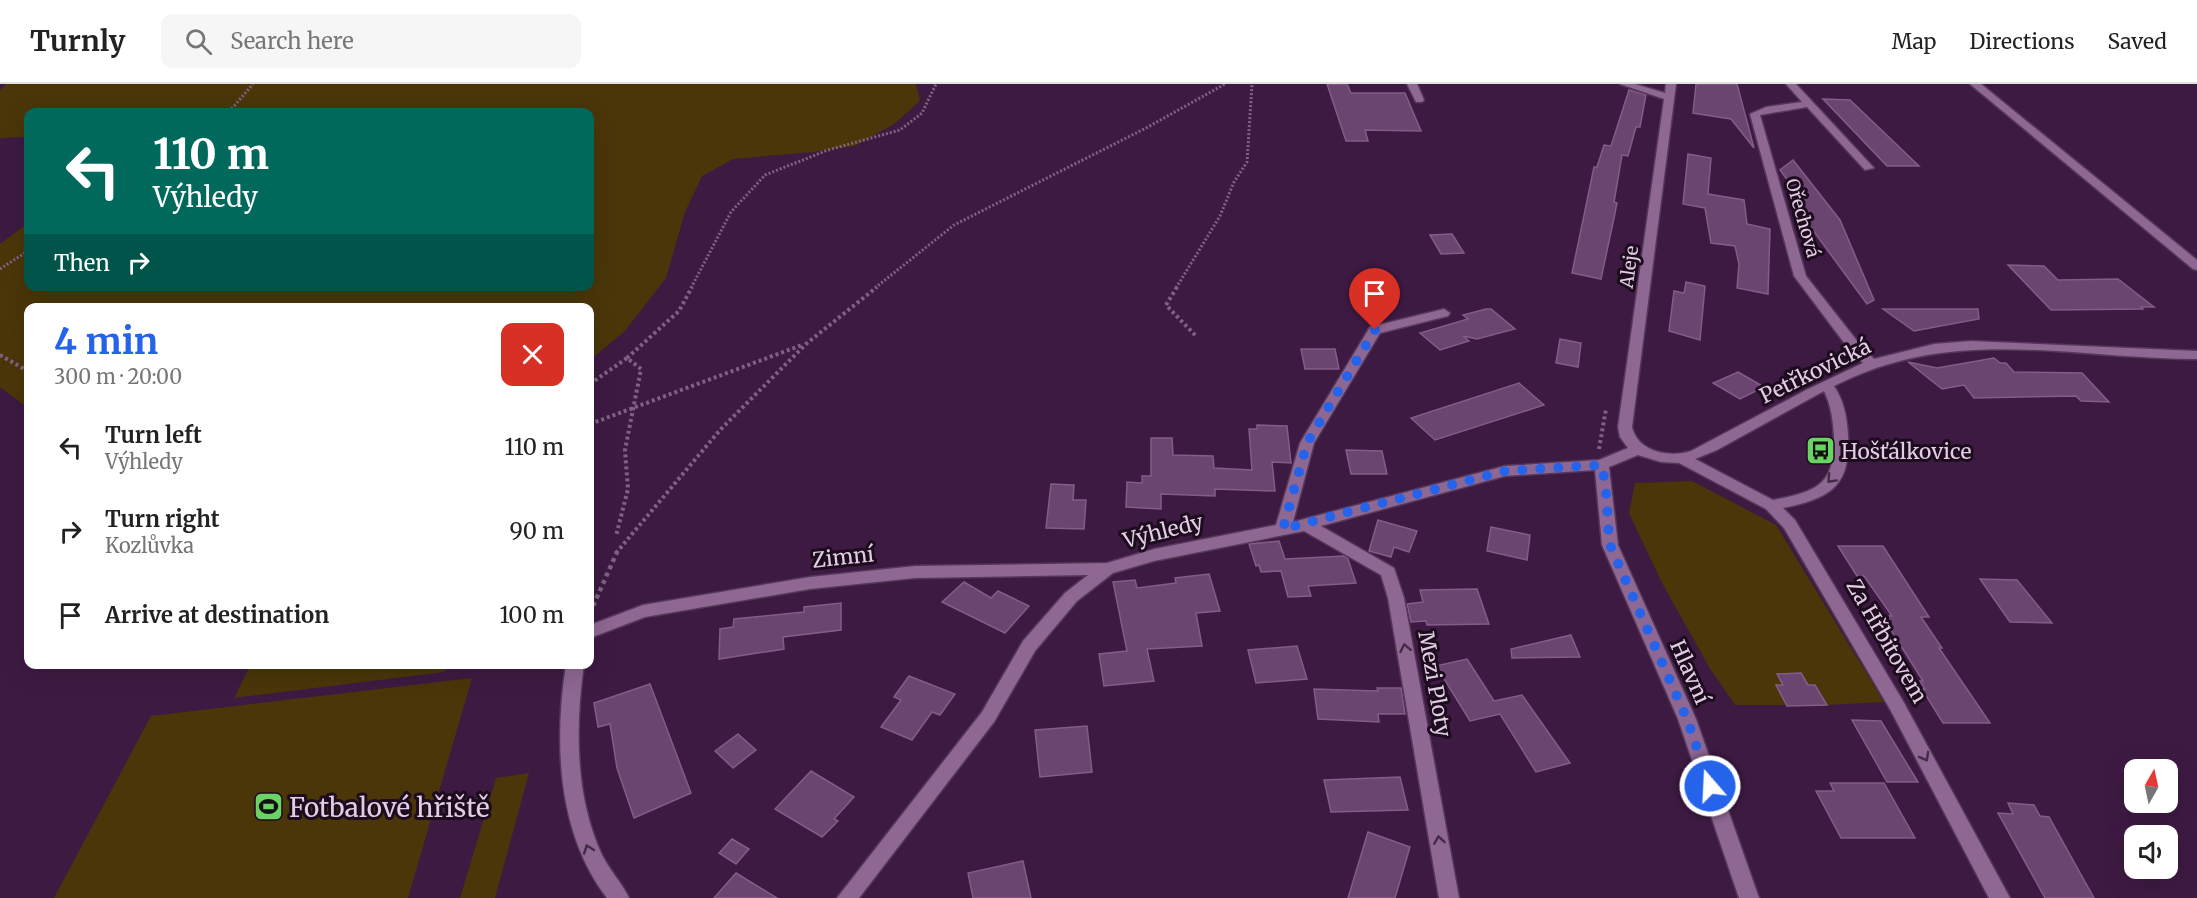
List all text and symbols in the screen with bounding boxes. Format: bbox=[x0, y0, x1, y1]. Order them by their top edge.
search box bbox=[161, 14, 581, 68]
text: Turnly bbox=[30, 23, 125, 59]
icon: search bbox=[182, 25, 215, 58]
text: Search here bbox=[230, 27, 354, 55]
text: Map bbox=[1892, 28, 1936, 55]
text: Directions bbox=[1969, 28, 2074, 55]
text: Saved bbox=[2107, 28, 2167, 55]
text: 110 m bbox=[153, 128, 269, 180]
icon: left bbox=[54, 132, 132, 210]
street label: Ořechová bbox=[1781, 176, 1825, 261]
text: Výhledy bbox=[153, 180, 258, 214]
street label: Aleje bbox=[1614, 244, 1643, 291]
icon: right bbox=[122, 246, 155, 279]
text: Then bbox=[54, 249, 110, 277]
pin bbox=[1349, 268, 1400, 330]
icon: arrive bbox=[1358, 277, 1391, 310]
text: 4 min bbox=[54, 319, 158, 364]
button: close bbox=[501, 323, 564, 386]
street label: Petřkovická bbox=[1755, 333, 1875, 409]
text: 300 m · 20:00 bbox=[54, 364, 182, 389]
text: Turn left bbox=[105, 421, 202, 449]
icon: left bbox=[54, 431, 87, 464]
text: 110 m bbox=[505, 433, 564, 461]
bus stop icon: Hošťálkovice bbox=[1804, 435, 1836, 467]
place label: Hošťálkovice bbox=[1841, 438, 1971, 465]
text: Výhledy bbox=[105, 449, 183, 474]
one-way arrow bbox=[1827, 473, 1838, 483]
text: Turn right bbox=[105, 505, 219, 533]
street label: Výhledy bbox=[1119, 508, 1207, 554]
icon: right bbox=[54, 515, 87, 548]
text: 90 m bbox=[509, 517, 564, 545]
text: Kozlůvka bbox=[105, 533, 194, 558]
street label: Zimní bbox=[811, 540, 876, 574]
street label: Za Hřbitovem bbox=[1841, 574, 1933, 708]
icon: arrive bbox=[54, 599, 87, 632]
text: Arrive at destination bbox=[105, 601, 329, 629]
text: 100 m bbox=[499, 601, 564, 629]
street label: Mezi Ploty bbox=[1412, 629, 1458, 740]
street label: Hlavní bbox=[1664, 636, 1716, 709]
one-way arrow bbox=[1399, 644, 1412, 654]
one-way arrow bbox=[1918, 750, 1929, 761]
position arrow bbox=[1678, 754, 1742, 818]
north arrow bbox=[2124, 759, 2178, 813]
map controls bbox=[2124, 759, 2178, 879]
sports icon: Fotbalové hřiště bbox=[252, 791, 284, 823]
place label: Fotbalové hřiště bbox=[289, 791, 490, 824]
button: sound bbox=[2124, 825, 2178, 879]
one-way arrow bbox=[1433, 836, 1446, 846]
one-way arrow bbox=[583, 844, 596, 855]

